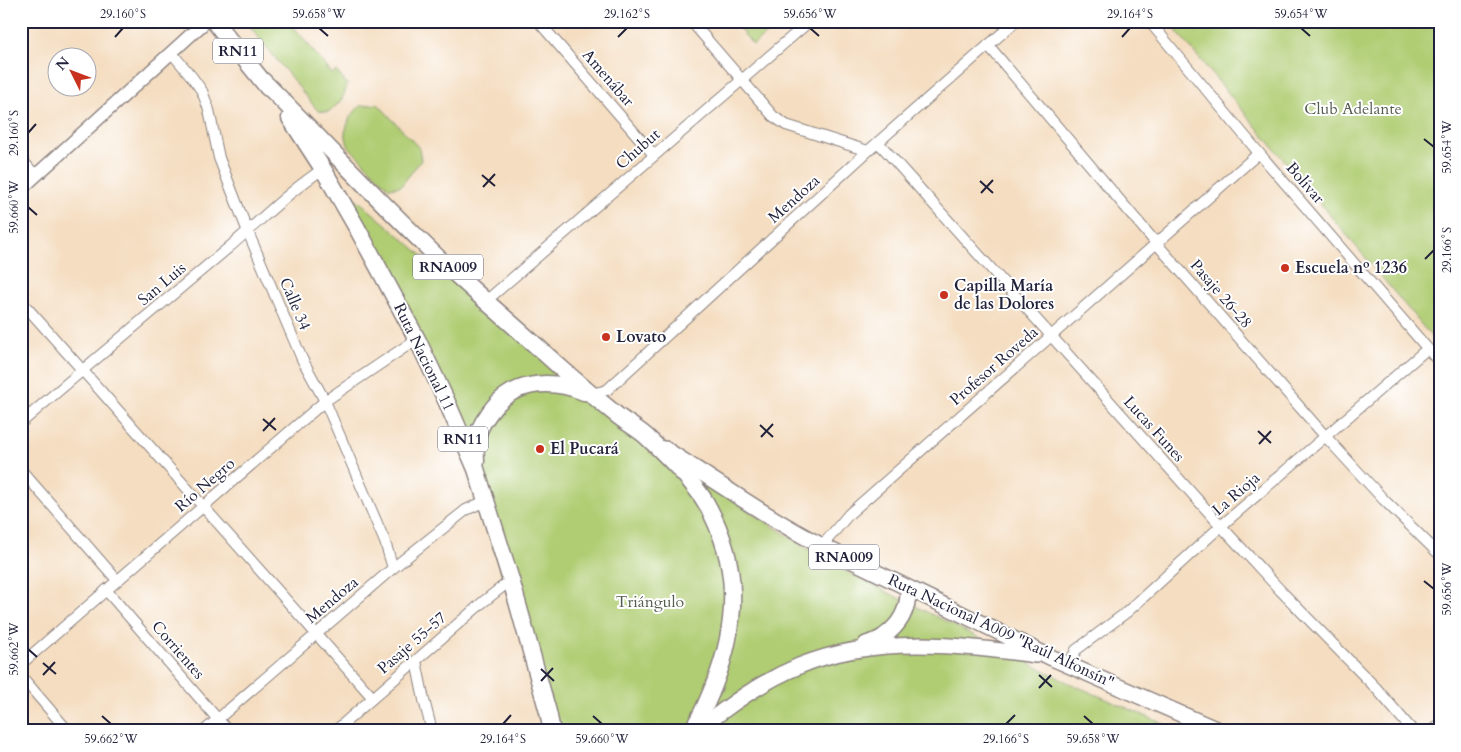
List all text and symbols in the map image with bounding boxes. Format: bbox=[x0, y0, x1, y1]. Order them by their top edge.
text: 29.160°S bbox=[100, 6, 146, 22]
text: 59.658°W bbox=[292, 6, 346, 22]
text: 29.162°S bbox=[604, 6, 650, 22]
text: 59.656°W bbox=[783, 6, 837, 22]
text: 29.164°S bbox=[1107, 6, 1153, 22]
text: 59.654°W bbox=[1274, 6, 1328, 22]
road number: RN11 bbox=[213, 38, 263, 64]
street label: Amenábar bbox=[577, 45, 639, 112]
north arrow bbox=[48, 48, 98, 98]
text: N bbox=[52, 53, 74, 75]
park label: Club Adelante bbox=[1304, 98, 1402, 120]
text: 29.160°S bbox=[6, 110, 22, 156]
text: 59.654°W bbox=[1439, 120, 1455, 174]
street label: Chubut bbox=[611, 124, 665, 174]
street label: Bolívar bbox=[1281, 157, 1329, 209]
street label: Mendoza bbox=[763, 170, 825, 228]
text: 59.660°W bbox=[6, 180, 22, 234]
text: 29.166°S bbox=[1439, 227, 1455, 273]
road number: RNA009 bbox=[413, 254, 483, 280]
street label: Pasaje 26-28 bbox=[1185, 255, 1257, 333]
street label: San Luis bbox=[133, 257, 191, 311]
place label: Escuela nº 1236 bbox=[1295, 257, 1407, 279]
marker: Escuela nº 1236 bbox=[1279, 262, 1291, 274]
street label: Calle 34 bbox=[274, 274, 316, 334]
place label: Capilla María de las Dolores bbox=[954, 275, 1054, 315]
marker: Capilla María de las Dolores bbox=[938, 289, 950, 301]
street label: Ruta Nacional 11 bbox=[388, 299, 460, 415]
street label: Profesor Roveda bbox=[945, 321, 1043, 411]
place label: Lovato bbox=[616, 326, 666, 348]
marker: Lovato bbox=[600, 331, 612, 343]
street label: Lucas Funes bbox=[1118, 391, 1190, 467]
road number: RN11 bbox=[438, 426, 488, 452]
place label: El Pucará bbox=[550, 438, 619, 460]
marker: El Pucará bbox=[534, 443, 546, 455]
street label: Río Negro bbox=[170, 453, 240, 517]
street label: La Rioja bbox=[1207, 467, 1265, 521]
road number: RNA009 bbox=[809, 544, 879, 570]
text: 59.656°W bbox=[1439, 562, 1455, 616]
street label: Ruta Nacional A009 "Raúl Alfonsín" bbox=[884, 569, 1118, 693]
street label: Mendoza bbox=[301, 571, 363, 629]
park label: Triángulo bbox=[616, 591, 685, 613]
street label: Pasaje 55-57 bbox=[373, 607, 451, 679]
street label: Corrientes bbox=[146, 616, 210, 684]
text: 59.662°W bbox=[6, 622, 22, 676]
text: 59.662°W bbox=[84, 731, 138, 747]
text: 29.164°S bbox=[480, 731, 526, 747]
text: 59.660°W bbox=[575, 731, 629, 747]
text: 29.166°S bbox=[983, 731, 1029, 747]
text: 59.658°W bbox=[1066, 731, 1120, 747]

